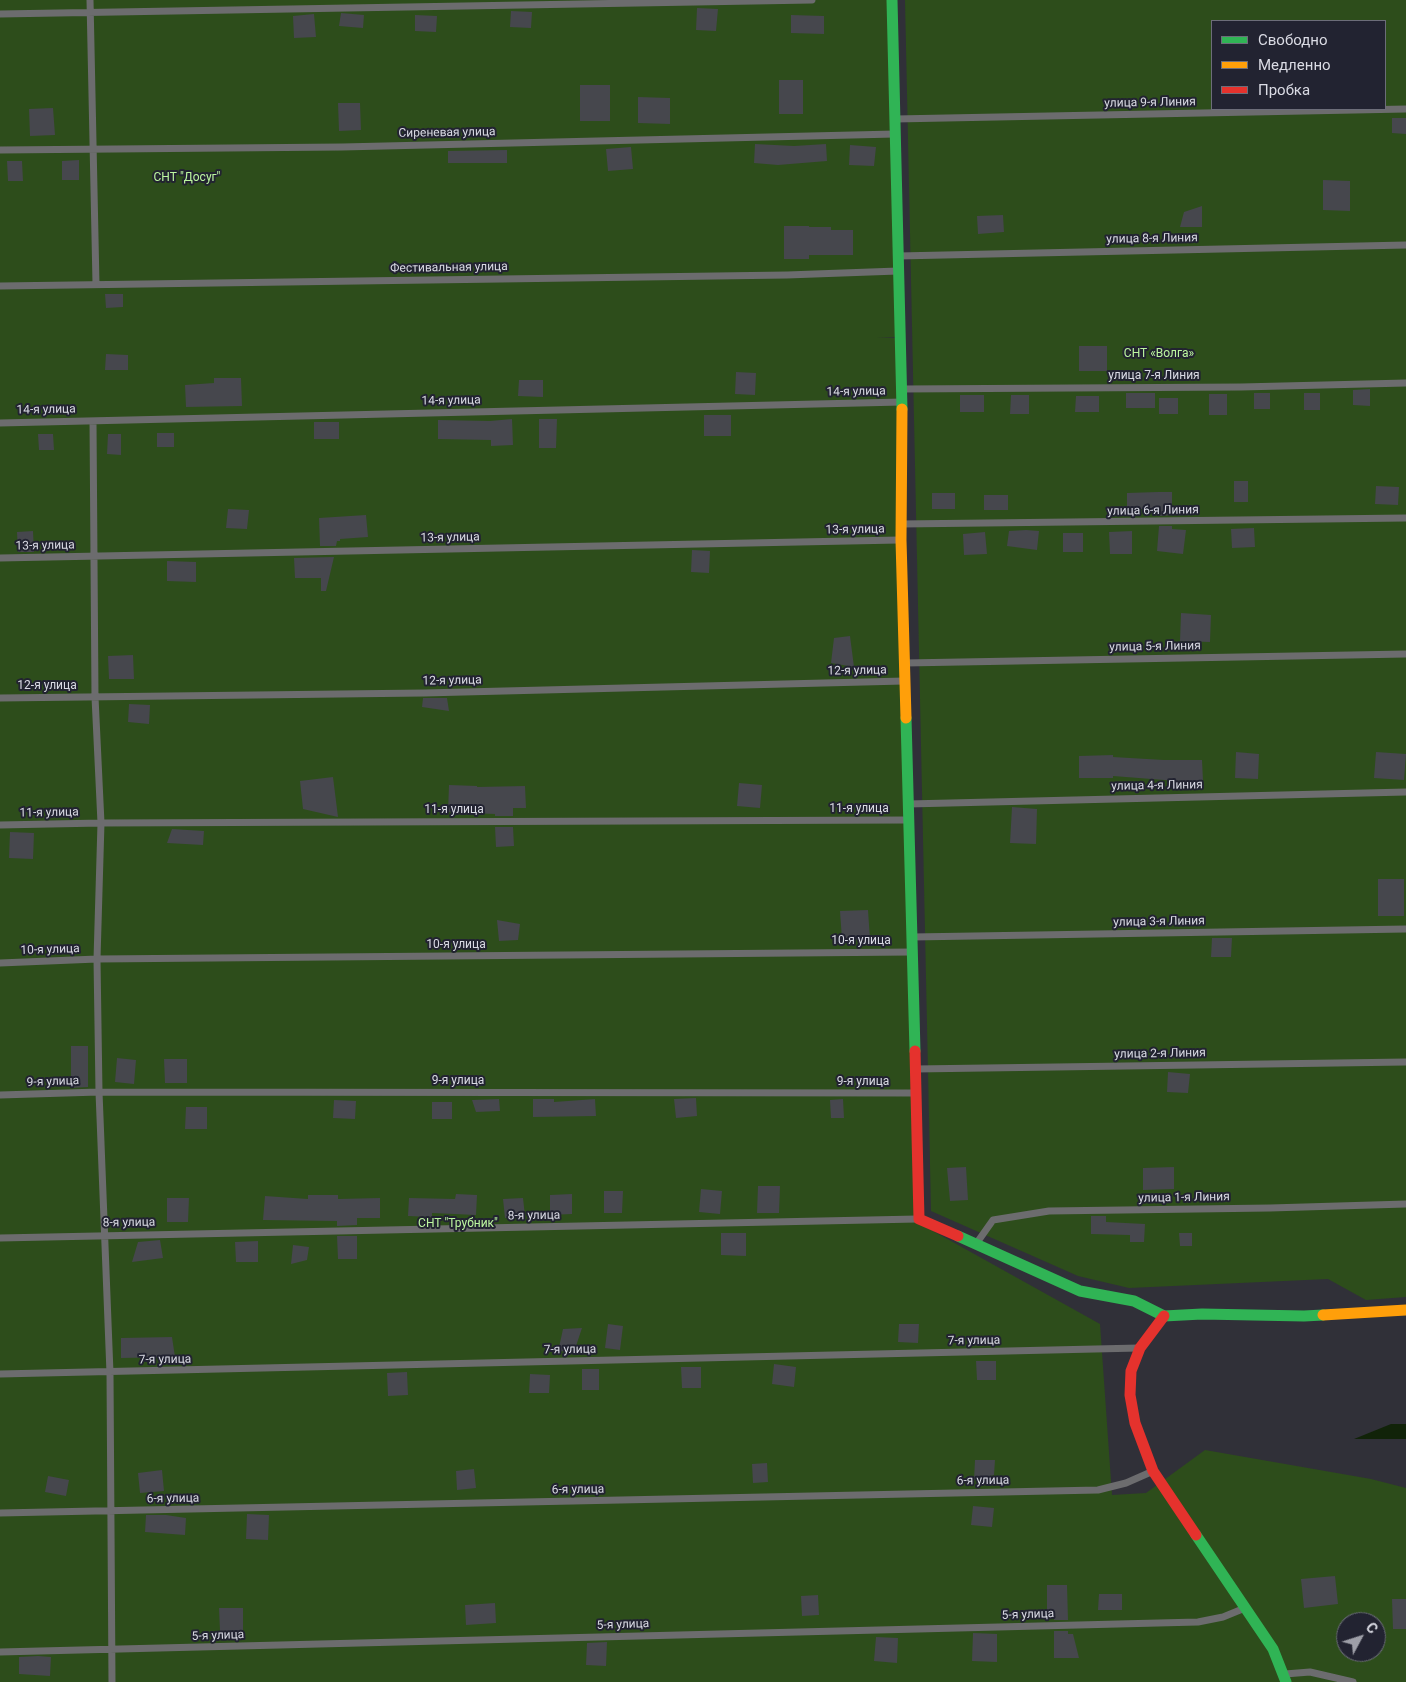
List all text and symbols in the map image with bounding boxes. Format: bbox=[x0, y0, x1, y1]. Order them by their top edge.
legend bbox=[1211, 20, 1386, 110]
text: Свободно bbox=[1258, 31, 1327, 49]
text: Медленно bbox=[1258, 56, 1331, 74]
text: Пробка bbox=[1258, 81, 1310, 99]
street label: улица 9-я Линия bbox=[1104, 95, 1196, 111]
street label: Сиреневая улица bbox=[398, 125, 496, 141]
park label: СНТ "Досуг" bbox=[154, 171, 220, 185]
street label: улица 8-я Линия bbox=[1106, 231, 1198, 247]
street label: Фестивальная улица bbox=[390, 260, 508, 276]
park label: СНТ «Волга» bbox=[1124, 347, 1194, 361]
street label: улица 7-я Линия bbox=[1108, 369, 1200, 383]
street label: 14-я улица bbox=[826, 384, 886, 400]
street label: 14-я улица bbox=[421, 393, 481, 409]
street label: 14-я улица bbox=[16, 402, 76, 418]
street label: улица 6-я Линия bbox=[1107, 503, 1199, 519]
street label: 13-я улица bbox=[825, 522, 885, 538]
street label: 13-я улица bbox=[420, 530, 480, 546]
street label: 13-я улица bbox=[15, 538, 75, 554]
street label: улица 5-я Линия bbox=[1109, 639, 1201, 655]
street label: 12-я улица bbox=[827, 663, 887, 679]
street label: 12-я улица bbox=[422, 673, 482, 689]
street label: 12-я улица bbox=[17, 679, 77, 693]
street label: улица 4-я Линия bbox=[1111, 778, 1203, 794]
street label: 11-я улица bbox=[829, 802, 889, 816]
street label: 11-я улица bbox=[424, 803, 484, 817]
street label: 11-я улица bbox=[19, 805, 79, 821]
street label: улица 3-я Линия bbox=[1113, 914, 1205, 930]
street label: 10-я улица bbox=[831, 934, 891, 948]
street label: 10-я улица bbox=[426, 938, 486, 952]
street label: 10-я улица bbox=[20, 942, 80, 958]
street label: улица 2-я Линия bbox=[1114, 1046, 1206, 1062]
street label: 9-я улица bbox=[26, 1074, 80, 1090]
street label: 9-я улица bbox=[432, 1074, 484, 1088]
street label: 9-я улица bbox=[837, 1075, 889, 1089]
street label: улица 1-я Линия bbox=[1138, 1190, 1230, 1206]
street label: 8-я улица bbox=[508, 1208, 560, 1224]
street label: 8-я улица bbox=[103, 1215, 155, 1231]
park label: СНТ "Трубник" bbox=[418, 1217, 498, 1231]
street label: 7-я улица bbox=[948, 1333, 1000, 1349]
street label: 7-я улица bbox=[544, 1342, 596, 1358]
street label: 7-я улица bbox=[139, 1352, 191, 1368]
street label: 6-я улица bbox=[957, 1473, 1009, 1489]
street label: 6-я улица bbox=[552, 1482, 604, 1498]
street label: 6-я улица bbox=[147, 1491, 199, 1507]
street label: 5-я улица bbox=[1001, 1607, 1055, 1623]
north arrow bbox=[1336, 1612, 1386, 1662]
street label: 5-я улица bbox=[596, 1617, 650, 1633]
text: С bbox=[1363, 1619, 1381, 1637]
street label: 5-я улица bbox=[191, 1628, 245, 1644]

